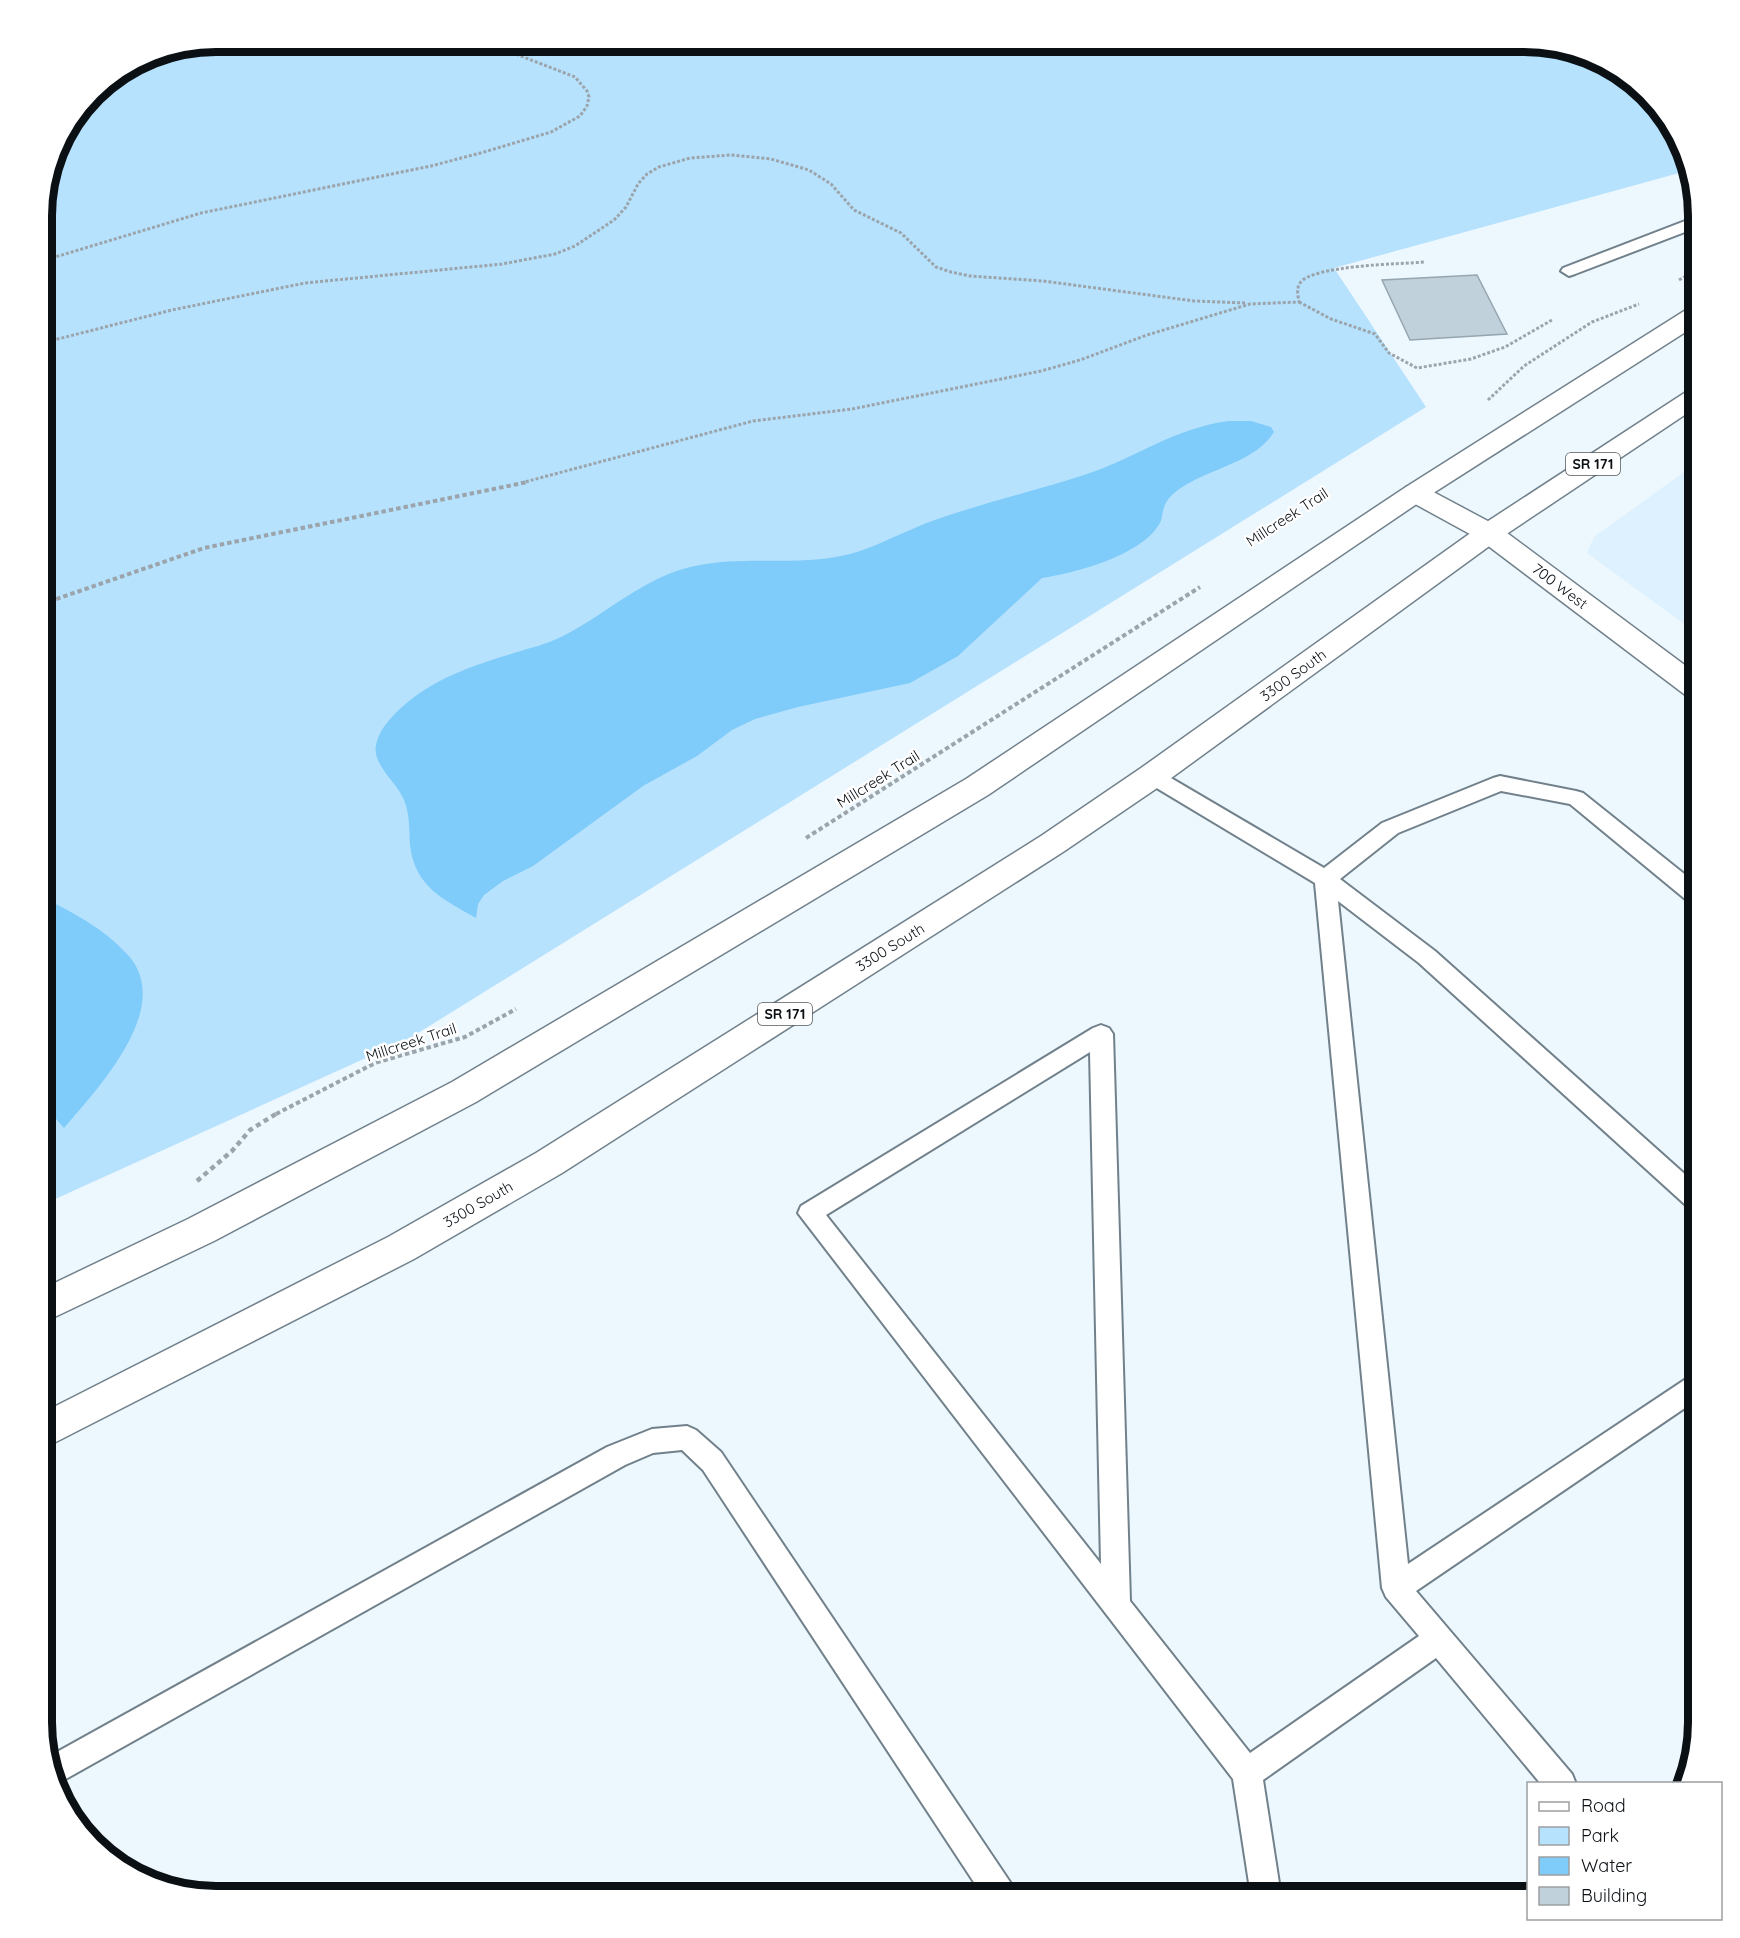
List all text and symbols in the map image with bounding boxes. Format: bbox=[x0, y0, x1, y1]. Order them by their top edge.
road number: SR 171 bbox=[1566, 453, 1620, 475]
street label: Millcreek Trail bbox=[1242, 483, 1332, 551]
street label: 700 West bbox=[1529, 559, 1591, 613]
street label: 3300 South bbox=[1256, 645, 1330, 705]
street label: Millcreek Trail bbox=[833, 746, 923, 812]
street label: 3300 South bbox=[852, 918, 928, 976]
road number: SR 171 bbox=[758, 1003, 812, 1025]
street label: Millcreek Trail bbox=[363, 1018, 459, 1066]
street label: 3300 South bbox=[440, 1176, 516, 1232]
legend bbox=[1527, 1782, 1722, 1920]
text: Road bbox=[1581, 1794, 1626, 1817]
text: Park bbox=[1581, 1824, 1619, 1847]
text: Water bbox=[1581, 1854, 1632, 1877]
text: Building bbox=[1581, 1884, 1647, 1907]

